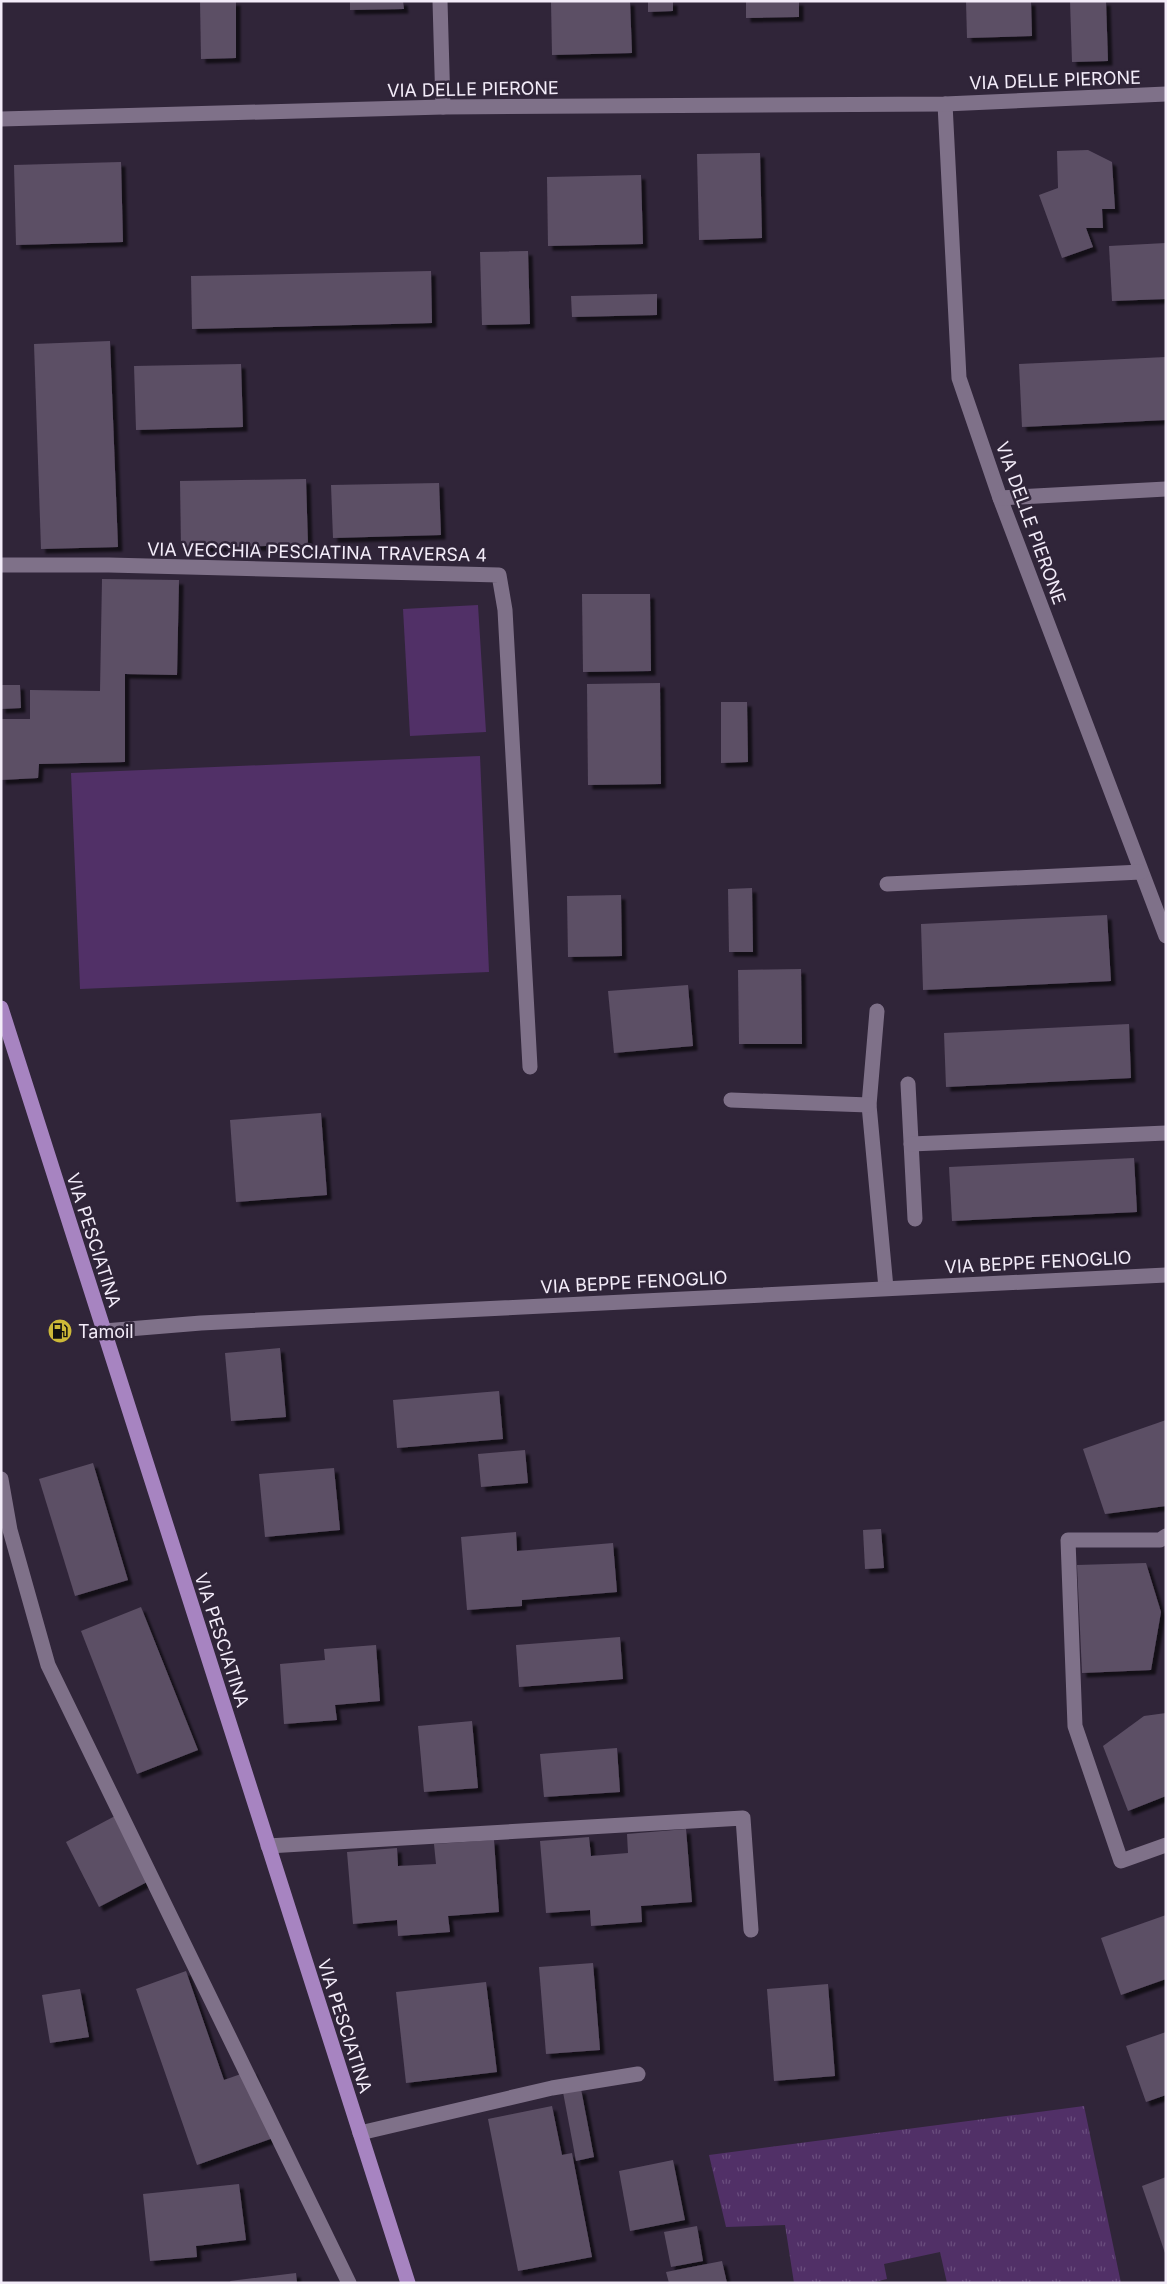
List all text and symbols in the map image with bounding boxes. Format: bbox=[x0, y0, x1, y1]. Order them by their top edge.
street label: VIA DELLE PIERONE bbox=[969, 67, 1141, 93]
street label: VIA DELLE PIERONE bbox=[387, 77, 559, 101]
street label: VIA DELLE PIERONE bbox=[992, 439, 1070, 607]
street label: VIA VECCHIA PESCIATINA TRAVERSA 4 bbox=[147, 539, 487, 565]
street label: VIA PESCIATINA bbox=[62, 1170, 126, 1310]
street label: VIA BEPPE FENOGLIO bbox=[944, 1247, 1132, 1277]
street label: VIA BEPPE FENOGLIO bbox=[540, 1267, 728, 1297]
fuel station icon: Tamoil bbox=[47, 1318, 73, 1344]
place label: Tamoil bbox=[78, 1321, 134, 1342]
street label: VIA PESCIATINA bbox=[190, 1570, 254, 1710]
street label: VIA PESCIATINA bbox=[313, 1956, 377, 2096]

